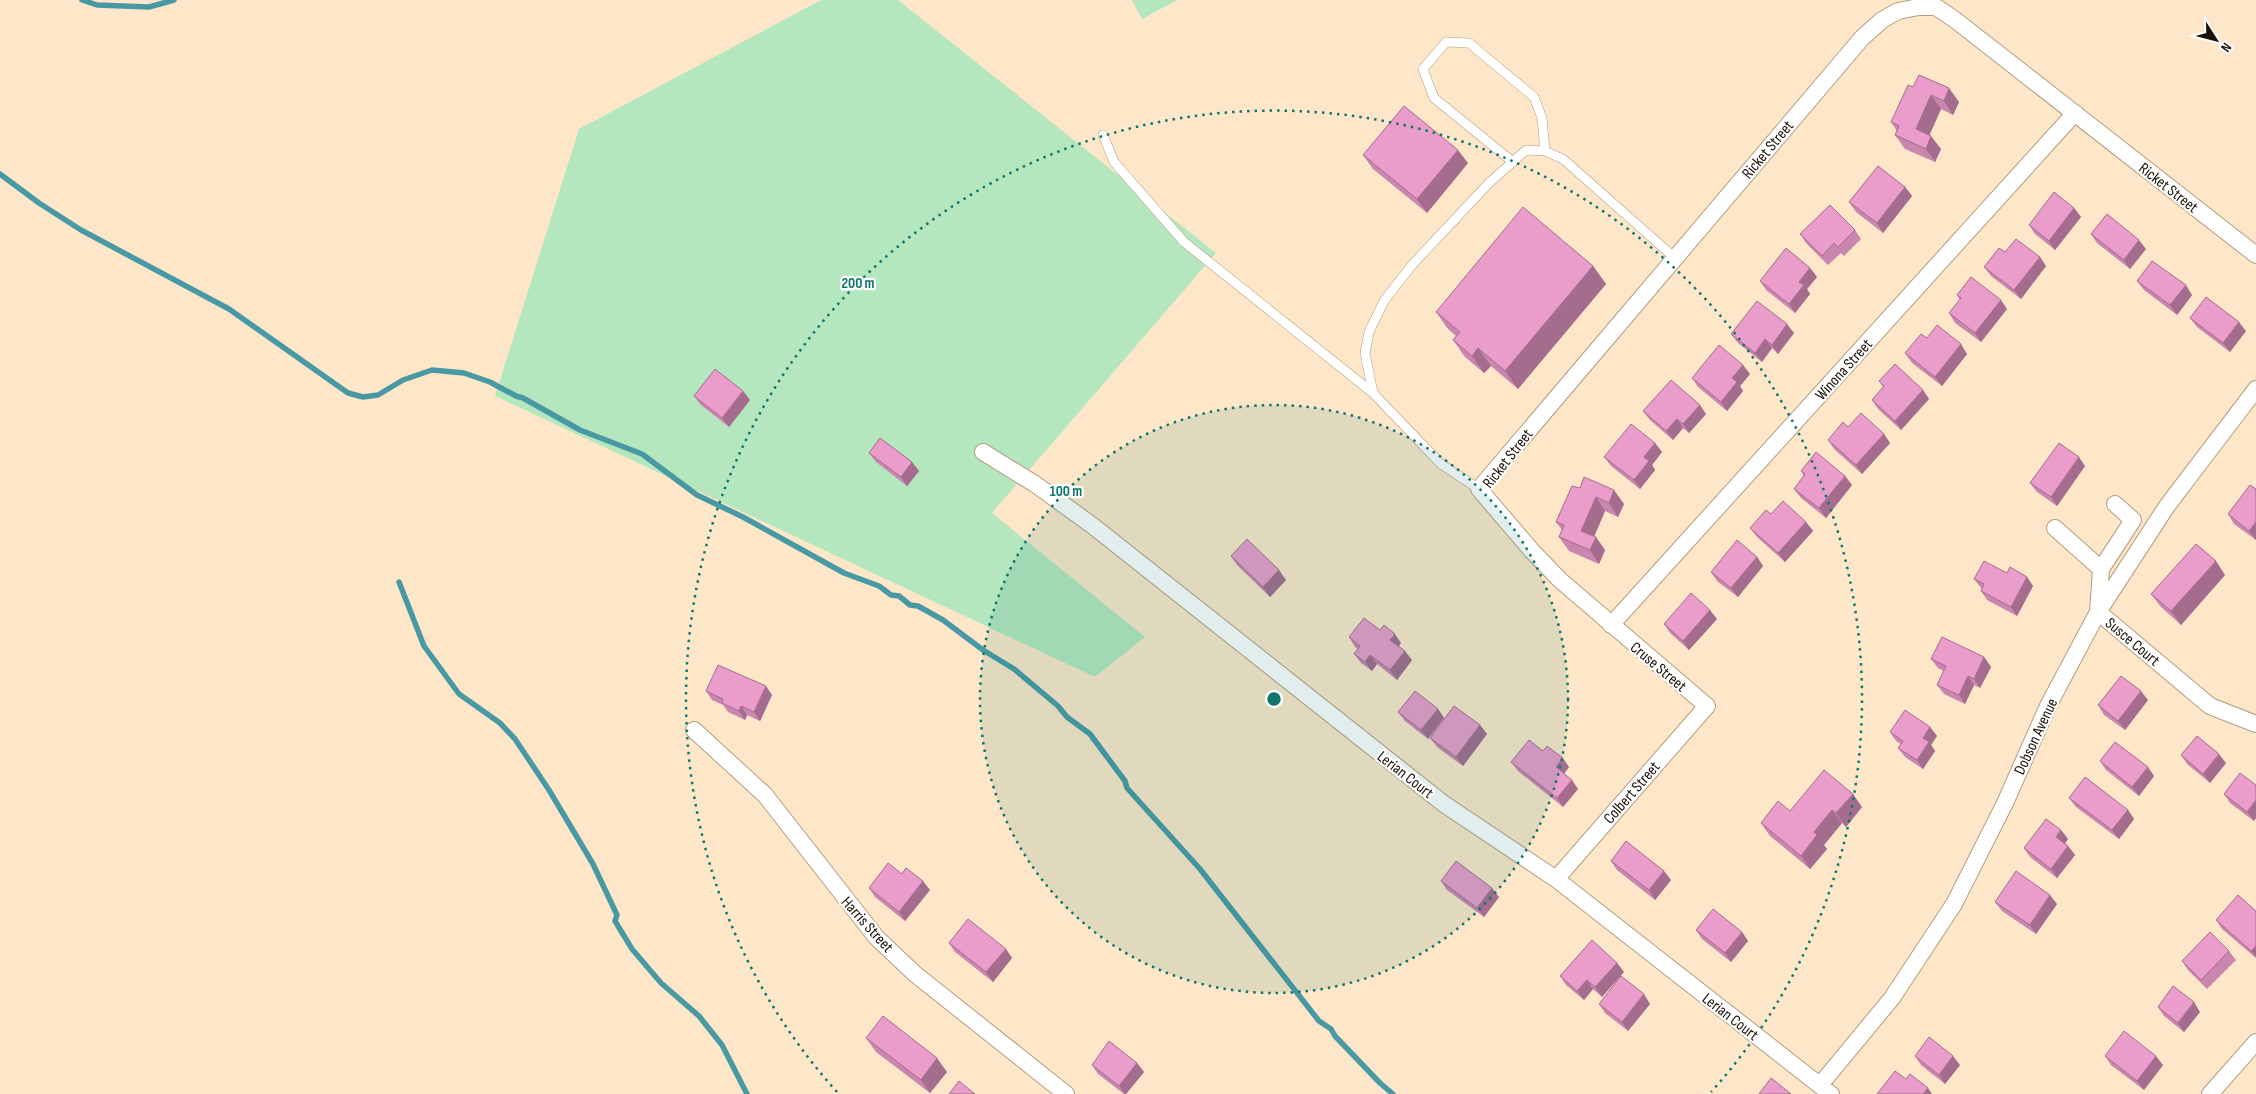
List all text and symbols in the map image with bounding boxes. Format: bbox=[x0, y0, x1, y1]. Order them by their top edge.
north arrow bbox=[2191, 15, 2241, 65]
text: N bbox=[2217, 39, 2235, 55]
street label: Ricket Street bbox=[1738, 117, 1798, 183]
street label: Ricket Street bbox=[2135, 159, 2202, 217]
text: 200 m bbox=[841, 274, 875, 293]
street label: Winona Street bbox=[1812, 335, 1877, 405]
street label: Ricket Street bbox=[1479, 425, 1537, 492]
text: 100 m bbox=[1050, 482, 1082, 501]
street label: Susce Court bbox=[2101, 614, 2163, 670]
street label: Cruse Street bbox=[1626, 638, 1690, 696]
centre of rings bbox=[1265, 690, 1283, 708]
street label: Dobson Avenue bbox=[2010, 695, 2062, 778]
street label: Lerian Court bbox=[1373, 747, 1437, 803]
street label: Colbert Street bbox=[1600, 758, 1664, 828]
street label: Harris Street bbox=[837, 893, 897, 957]
street label: Lerian Court bbox=[1698, 989, 1762, 1045]

